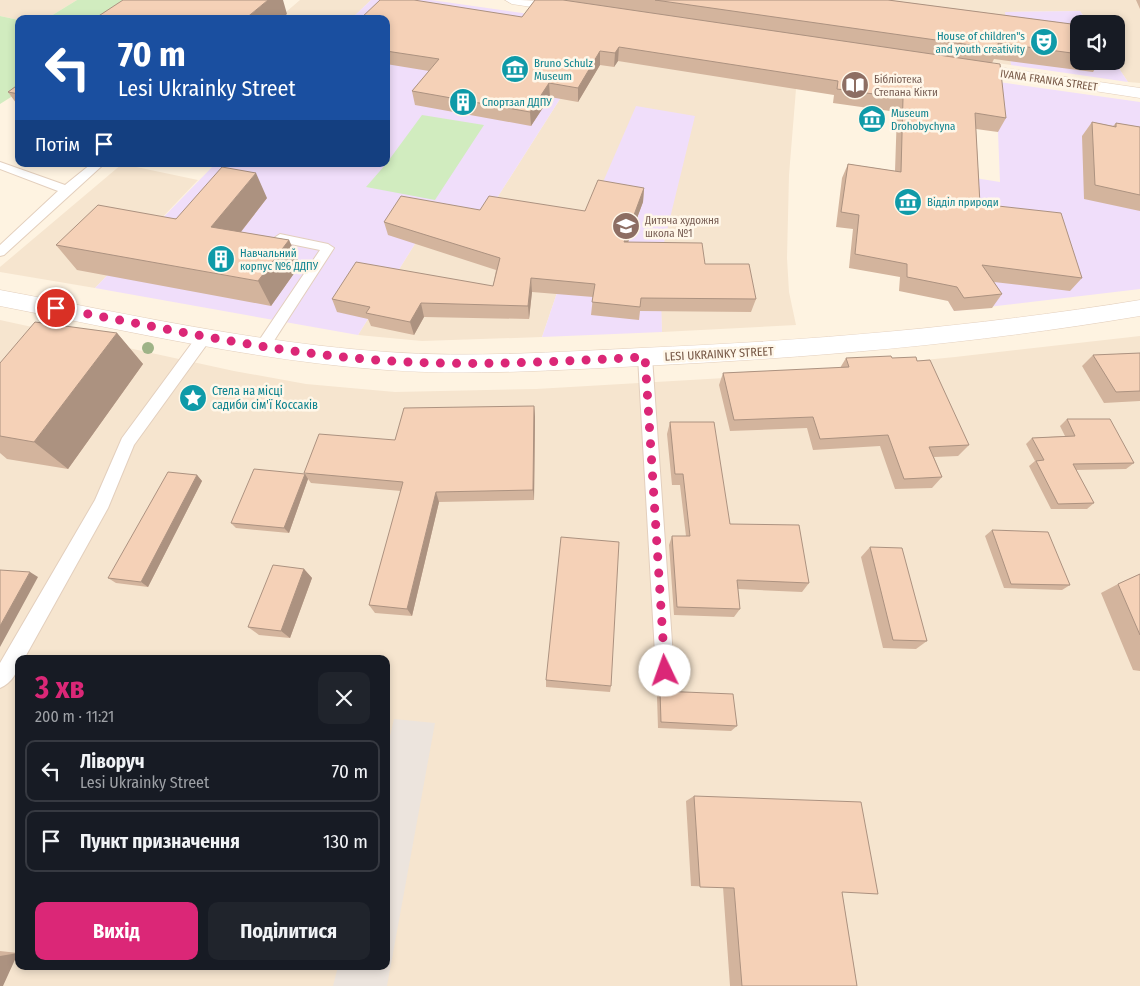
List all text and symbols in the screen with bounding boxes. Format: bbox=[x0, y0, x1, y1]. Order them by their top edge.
map controls bbox=[1070, 15, 1125, 70]
button: sound bbox=[1070, 15, 1125, 70]
theatre icon: House of children"s and youth creativity bbox=[1029, 27, 1059, 57]
place label: House of children"s and youth creativity bbox=[935, 30, 1025, 56]
text: 70 m bbox=[118, 33, 186, 75]
icon: left bbox=[35, 35, 100, 100]
museum icon: Bruno Schulz Museum bbox=[500, 54, 530, 84]
place label: Bruno Schulz Museum bbox=[534, 57, 594, 83]
street label: IVANA FRANKA STREET bbox=[999, 67, 1099, 94]
library icon: Бібліотека Степана Кікти bbox=[840, 70, 870, 100]
place label: Бібліотека Степана Кікти bbox=[874, 73, 938, 99]
text: Lesi Ukrainky Street bbox=[118, 75, 296, 102]
building icon: Спортзал ДДПУ bbox=[448, 87, 478, 117]
place label: Спортзал ДДПУ bbox=[482, 96, 552, 109]
museum icon: Museum Drohobychyna bbox=[857, 104, 887, 134]
place label: Museum Drohobychyna bbox=[891, 107, 955, 133]
icon: arrive bbox=[90, 130, 118, 158]
text: Потім bbox=[35, 133, 80, 156]
museum icon: Відділ природи bbox=[893, 187, 923, 217]
place label: Відділ природи bbox=[927, 196, 999, 209]
school or university icon: Дитяча художня школа №1 bbox=[611, 211, 641, 241]
place label: Дитяча художня школа №1 bbox=[644, 214, 719, 240]
building icon: Навчальний корпус №6 ДДПУ bbox=[206, 244, 236, 274]
place label: Навчальний корпус №6 ДДПУ bbox=[240, 247, 319, 273]
pin bbox=[35, 287, 77, 329]
icon: arrive bbox=[42, 294, 70, 322]
street label: LESI UKRAINKY STREET bbox=[664, 344, 774, 364]
place icon: Стела на місці садиби сім'ї Коссаків bbox=[178, 383, 208, 413]
place label: Стела на місці садиби сім'ї Коссаків bbox=[212, 384, 318, 412]
position arrow bbox=[638, 644, 690, 696]
text: 3 хв bbox=[35, 670, 85, 706]
button: close bbox=[318, 672, 370, 724]
text: 200 m · 11:21 bbox=[35, 707, 114, 726]
text: Ліворуч bbox=[80, 750, 145, 773]
icon: left bbox=[37, 757, 65, 785]
text: 70 m bbox=[332, 760, 368, 783]
text: Lesi Ukrainky Street bbox=[80, 773, 209, 792]
icon: arrive bbox=[37, 827, 65, 855]
text: Пункт призначення bbox=[80, 830, 240, 853]
text: 130 m bbox=[323, 830, 368, 853]
button: Вихід bbox=[35, 902, 198, 960]
button: Поділитися bbox=[208, 902, 370, 960]

